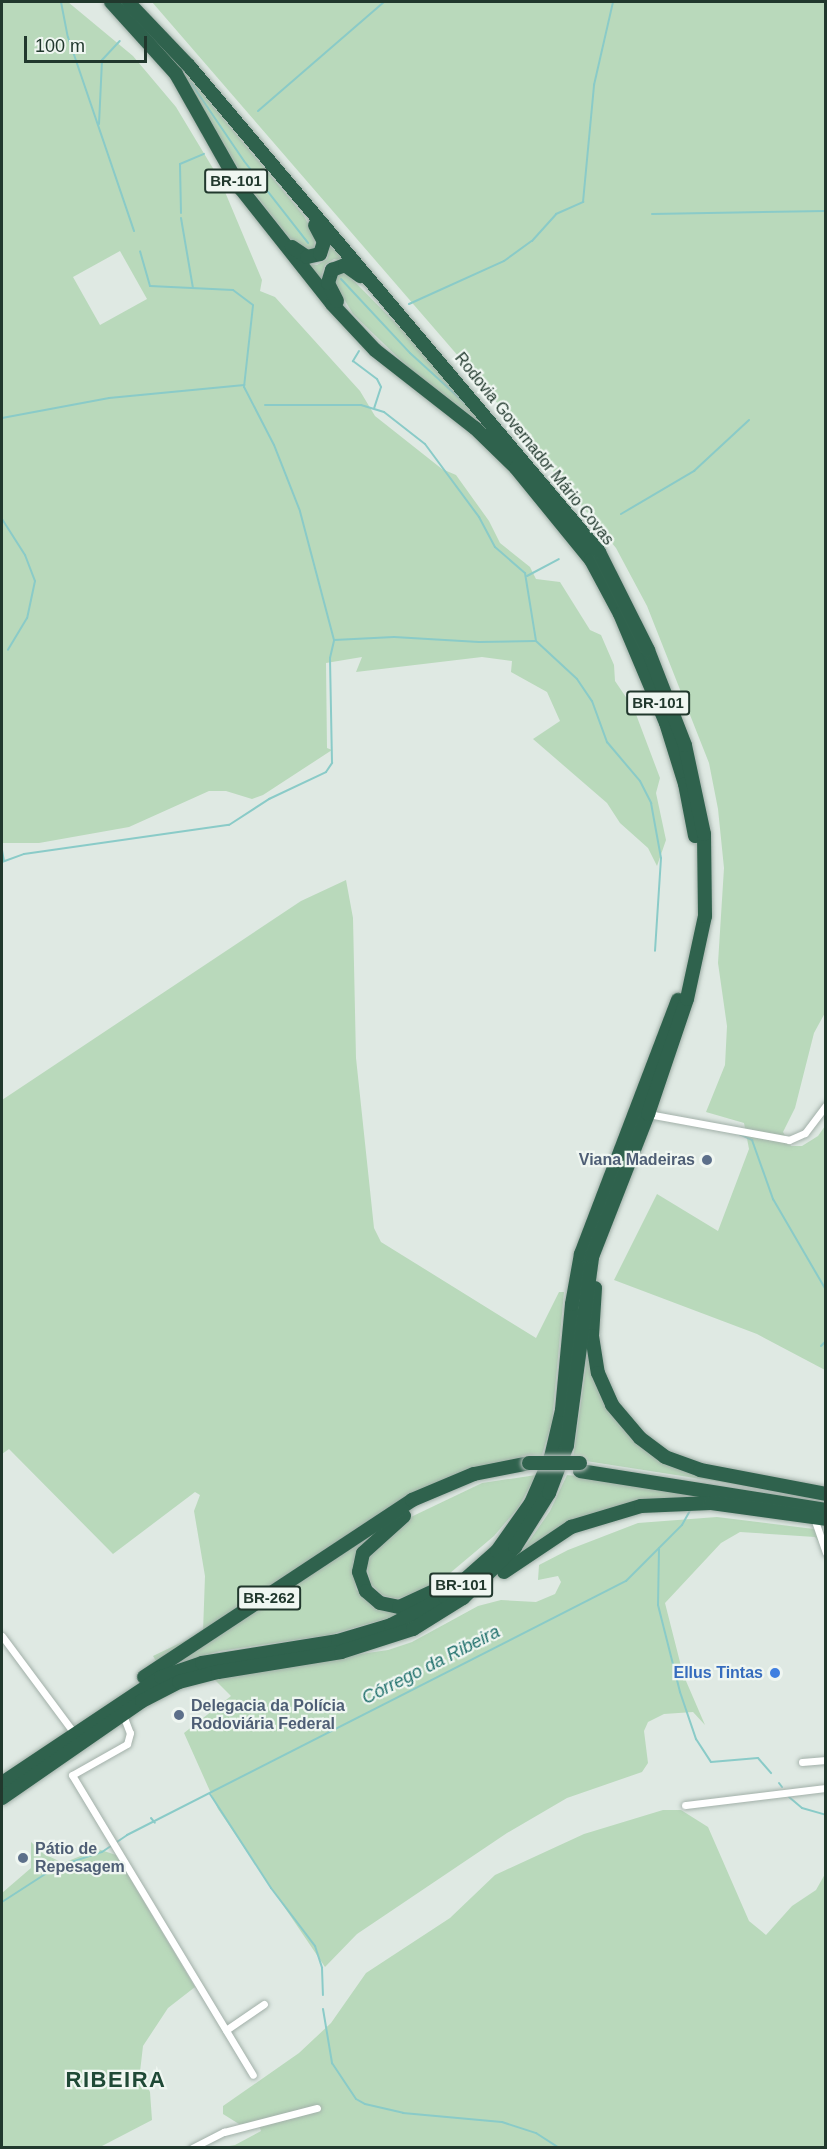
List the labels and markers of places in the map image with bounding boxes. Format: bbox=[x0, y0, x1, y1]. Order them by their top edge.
place label: Viana Madeiras bbox=[579, 1150, 695, 1170]
marker: Viana Madeiras bbox=[700, 1153, 714, 1167]
place label: Ellus Tintas bbox=[673, 1663, 763, 1683]
marker: Ellus Tintas bbox=[768, 1666, 782, 1680]
place label: Delegacia da Polícia Rodoviária Federal bbox=[191, 1696, 345, 1734]
marker: Delegacia da Polícia Rodoviária Federal bbox=[172, 1708, 186, 1722]
place label: Pátio de Repesagem bbox=[35, 1839, 125, 1877]
marker: Pátio de Repesagem bbox=[16, 1851, 30, 1865]

